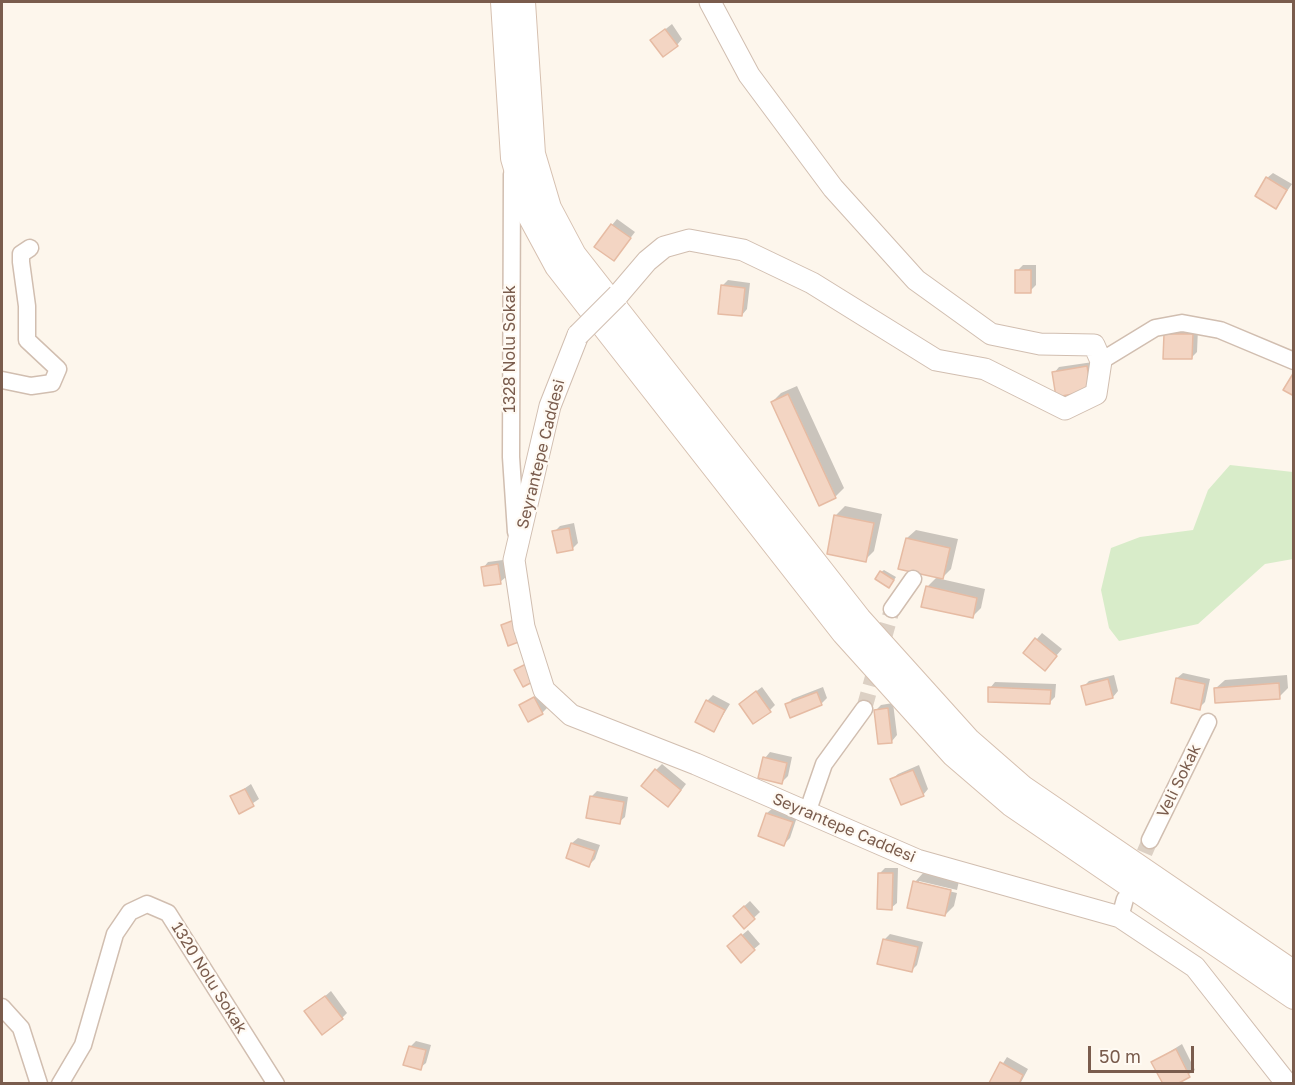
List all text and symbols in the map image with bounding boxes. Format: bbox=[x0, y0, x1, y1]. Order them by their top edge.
street label: 1328 Nolu Sokak bbox=[500, 285, 520, 413]
street label: Seyrantepe Caddesi bbox=[513, 377, 569, 531]
street label: Veli Sokak bbox=[1153, 741, 1205, 821]
street label: Seyrantepe Caddesi bbox=[770, 789, 918, 867]
street label: 1320 Nolu Sokak bbox=[167, 919, 251, 1037]
scale bar bbox=[1091, 1034, 1198, 1072]
text: 50 m bbox=[1099, 1045, 1141, 1067]

